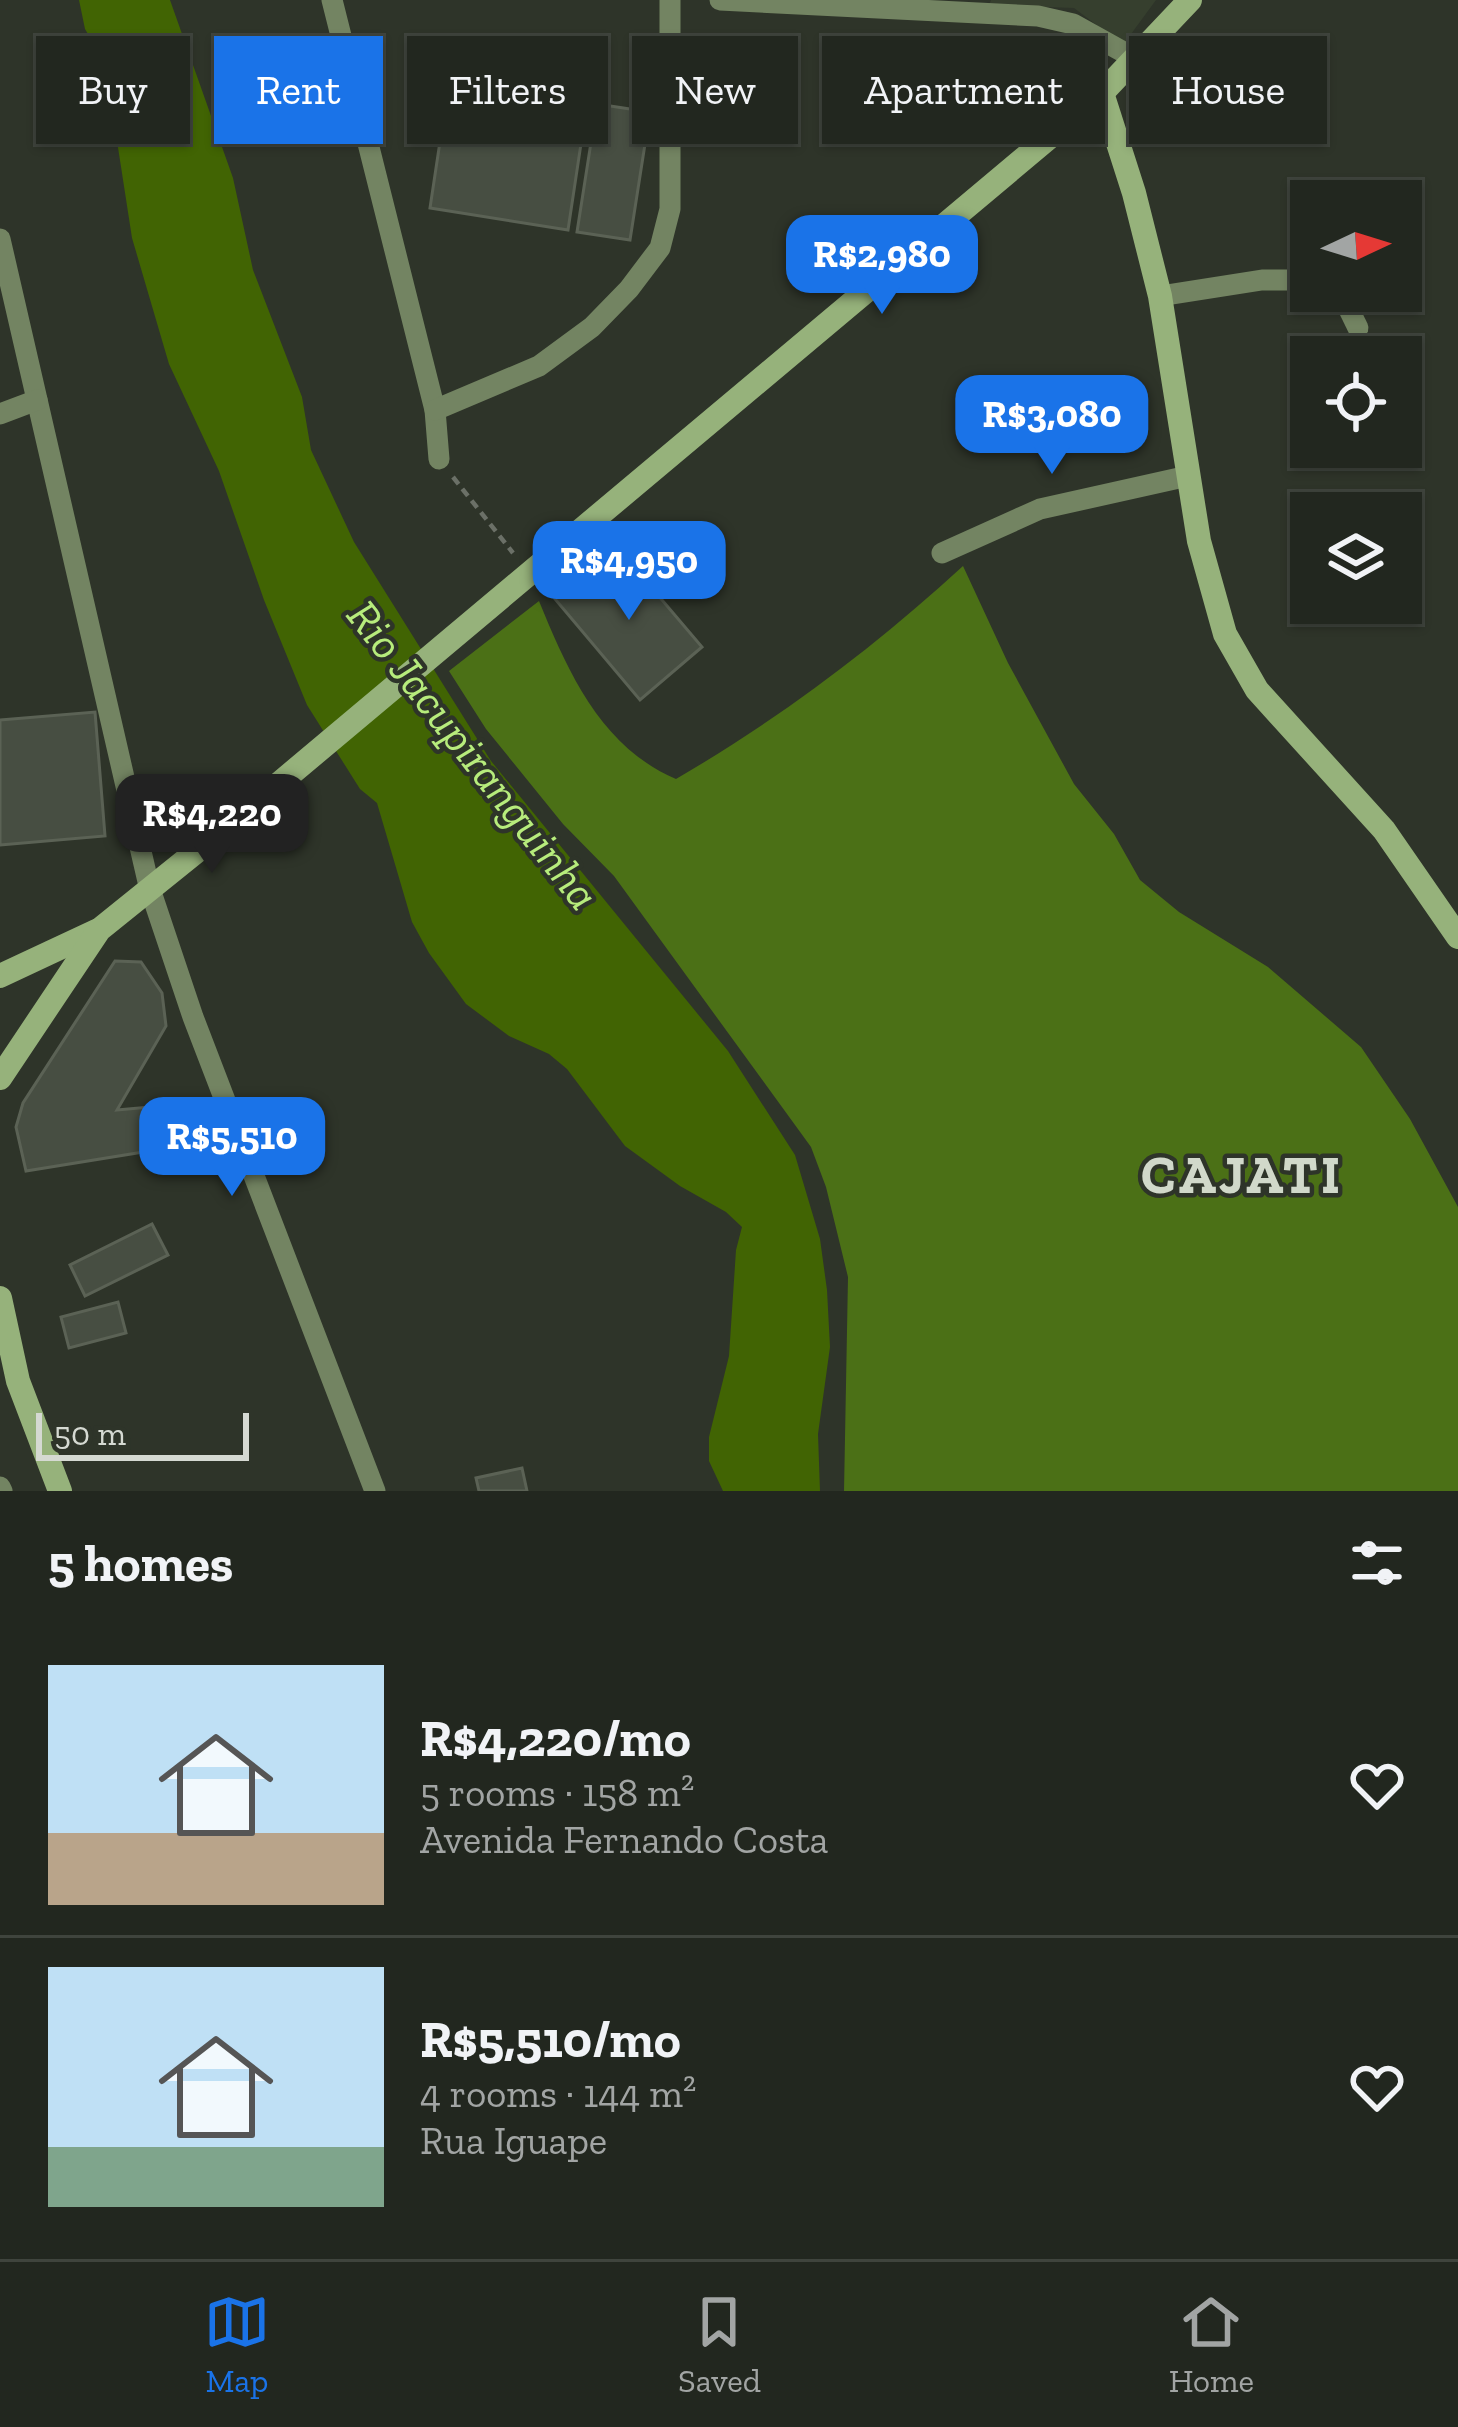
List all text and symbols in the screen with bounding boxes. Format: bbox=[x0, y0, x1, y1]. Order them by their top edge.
chip: Buy bbox=[36, 36, 190, 144]
chip: Rent bbox=[214, 36, 383, 144]
chip: Filters bbox=[407, 36, 608, 144]
chip: New bbox=[632, 36, 798, 144]
chip: Apartment bbox=[822, 36, 1105, 144]
chip: House bbox=[1129, 36, 1327, 144]
north arrow bbox=[1290, 180, 1422, 312]
map controls bbox=[1290, 180, 1422, 624]
pin: R$2,980 bbox=[771, 215, 993, 317]
text: R$2,980 bbox=[813, 230, 951, 277]
button: locate bbox=[1290, 336, 1422, 468]
pin: R$3,080 bbox=[941, 375, 1163, 477]
text: R$3,080 bbox=[982, 390, 1122, 437]
button: layers bbox=[1290, 492, 1422, 624]
pin: R$4,950 bbox=[518, 521, 740, 623]
text: R$4,950 bbox=[560, 536, 698, 583]
water label: Rio Jacupiranguinha bbox=[336, 590, 610, 920]
pin: R$4,220 bbox=[101, 774, 323, 876]
text: R$4,220 bbox=[142, 789, 282, 836]
pin: R$5,510 bbox=[121, 1097, 343, 1199]
text: R$5,510 bbox=[166, 1112, 298, 1159]
district label: CAJATI bbox=[1141, 1142, 1343, 1207]
scale bar bbox=[36, 1407, 249, 1460]
text: 50 m bbox=[54, 1414, 126, 1453]
icon: filters bbox=[1344, 1530, 1410, 1596]
text: 5 homes bbox=[48, 1533, 233, 1594]
text: R$4,220/mo bbox=[420, 1708, 691, 1769]
icon: home bbox=[144, 1713, 288, 1857]
icon: heart bbox=[1344, 1752, 1410, 1818]
text: 5 rooms · 158 m² bbox=[420, 1769, 694, 1816]
text: Avenida Fernando Costa bbox=[420, 1816, 828, 1863]
text: R$5,510/mo bbox=[420, 2009, 681, 2070]
icon: home bbox=[144, 2015, 288, 2159]
icon: heart bbox=[1344, 2054, 1410, 2120]
text: 4 rooms · 144 m² bbox=[420, 2070, 696, 2117]
text: Rua Iguape bbox=[420, 2117, 607, 2164]
tab: Map bbox=[204, 2289, 270, 2400]
tab: Saved bbox=[678, 2289, 761, 2400]
tab: Home bbox=[1169, 2289, 1254, 2400]

